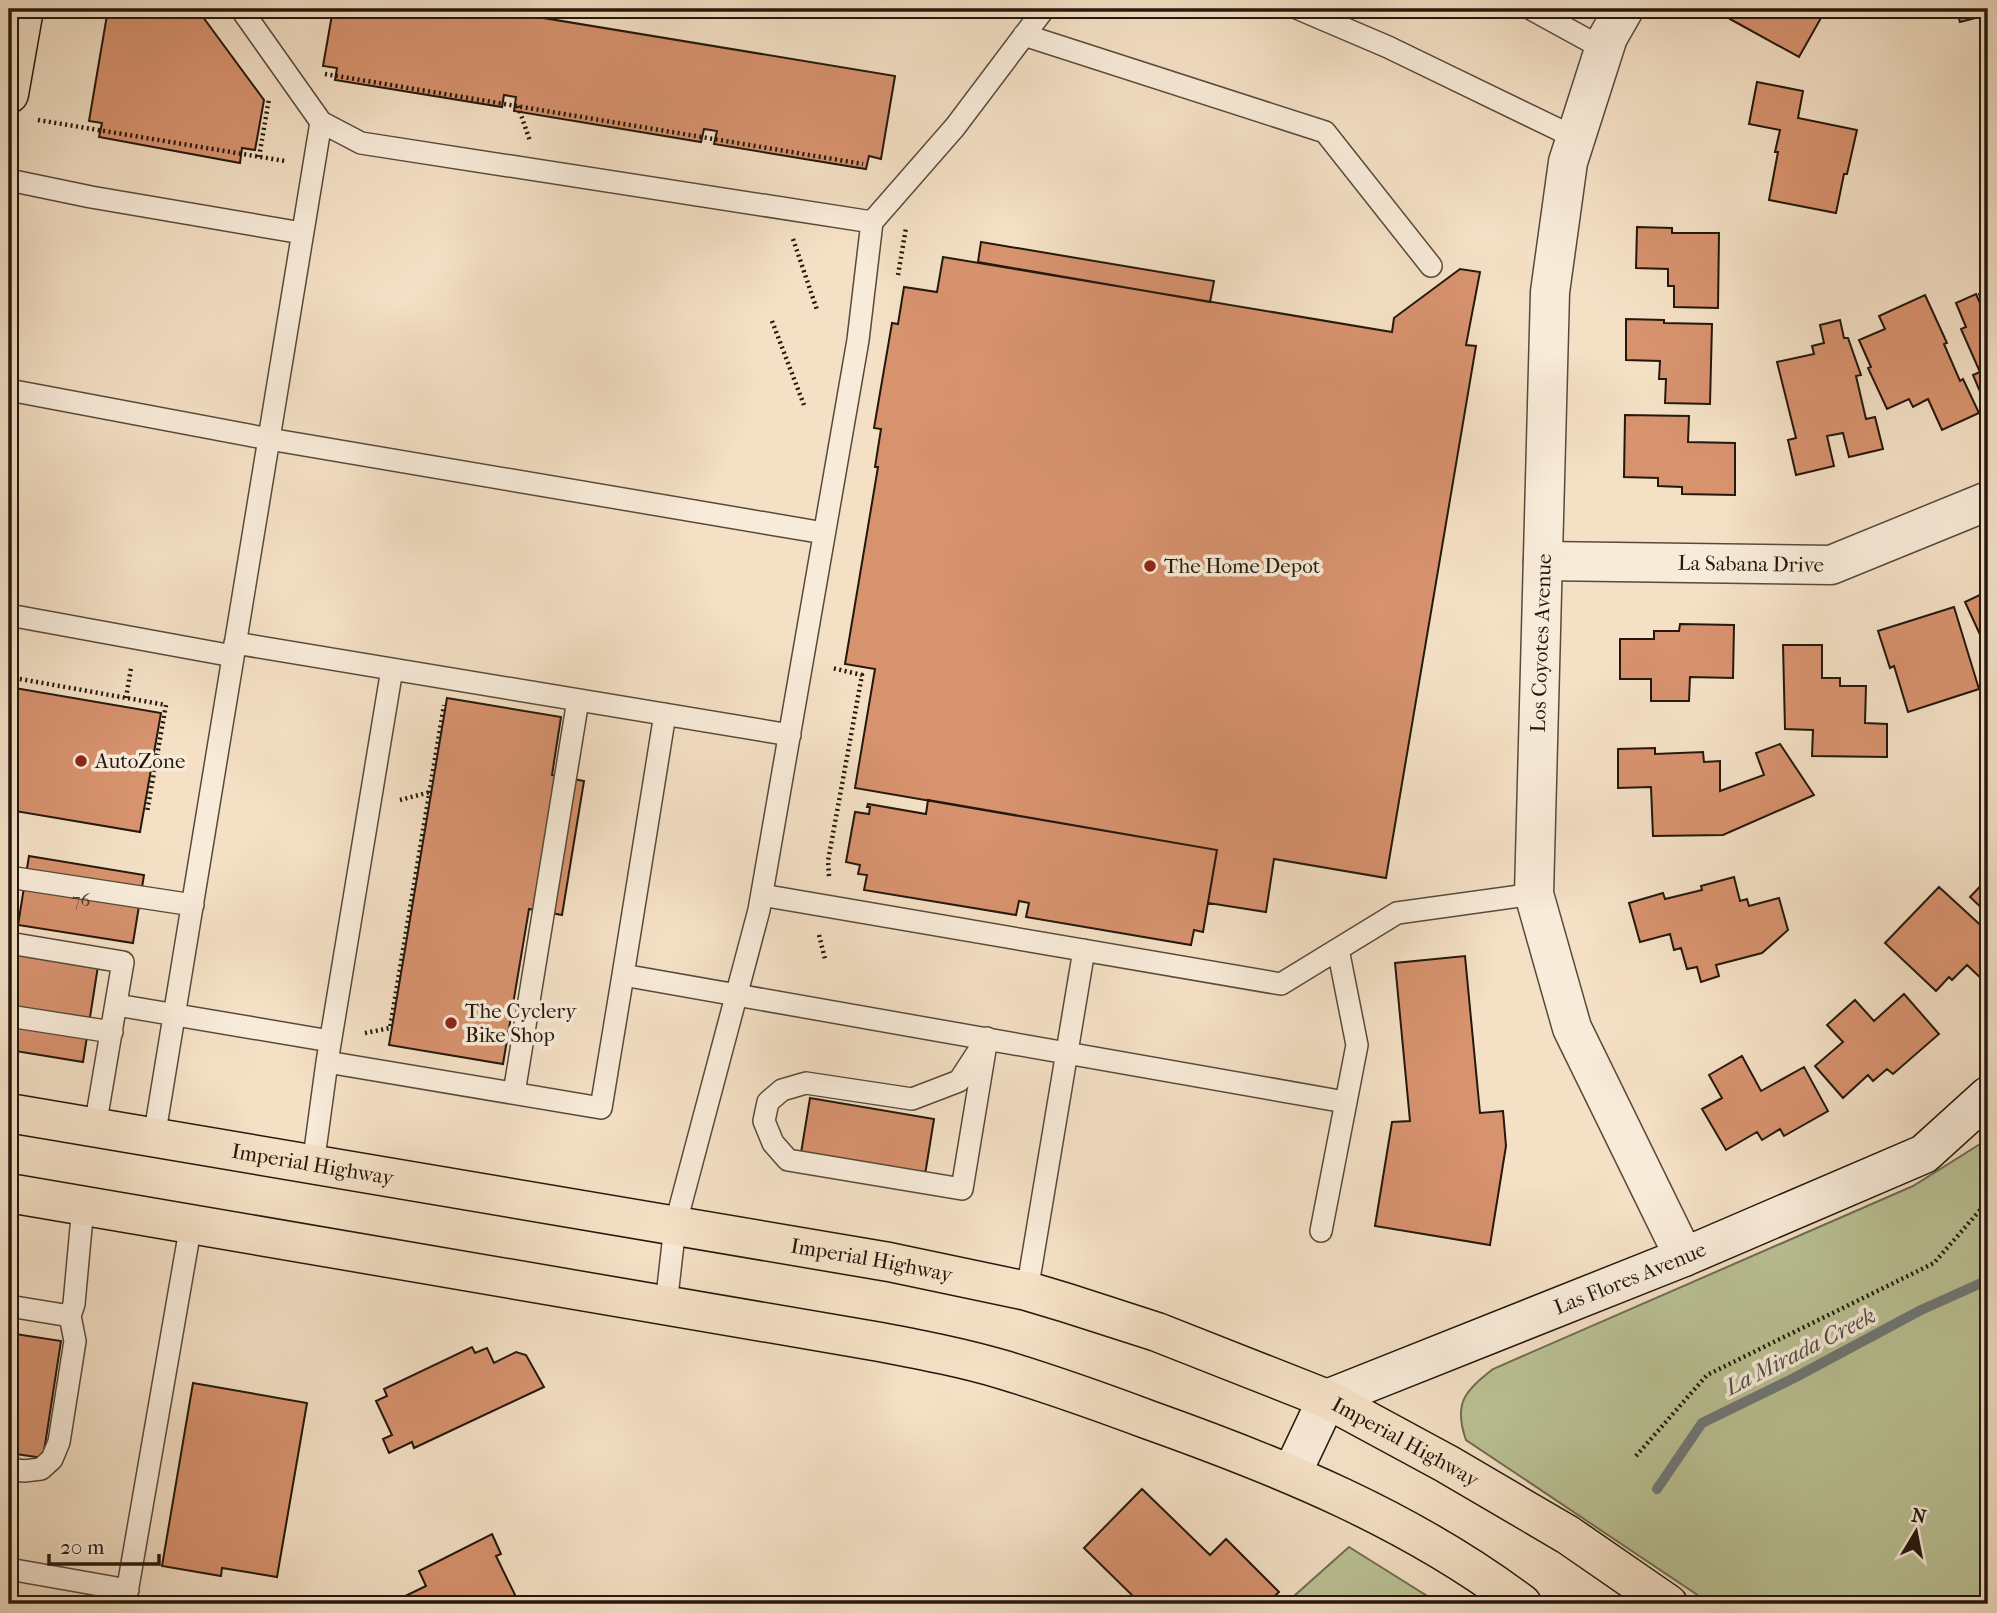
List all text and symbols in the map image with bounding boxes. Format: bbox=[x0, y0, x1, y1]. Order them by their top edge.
street label: La Sabana Drive bbox=[1678, 551, 1824, 577]
street label: Los Coyotes Avenue bbox=[1526, 553, 1556, 733]
place label: The Home Depot bbox=[1164, 554, 1321, 578]
marker: The Home Depot bbox=[1142, 558, 1158, 574]
place label: AutoZone bbox=[94, 749, 185, 773]
marker: AutoZone bbox=[73, 753, 89, 769]
house number: 76 bbox=[72, 890, 90, 911]
place label: The Cyclery Bike Shop bbox=[465, 999, 577, 1047]
marker: The Cyclery Bike Shop bbox=[443, 1015, 459, 1031]
street label: Imperial Highway bbox=[230, 1139, 396, 1190]
street label: Imperial Highway bbox=[789, 1234, 955, 1287]
street label: Las Flores Avenue bbox=[1551, 1237, 1710, 1319]
water label: La Mirada Creek bbox=[1719, 1302, 1880, 1402]
street label: Imperial Highway bbox=[1328, 1392, 1484, 1492]
north arrow bbox=[1882, 1498, 1952, 1568]
text: N bbox=[1910, 1504, 1928, 1528]
scale bar bbox=[49, 1522, 159, 1566]
text: 20 m bbox=[60, 1535, 105, 1559]

